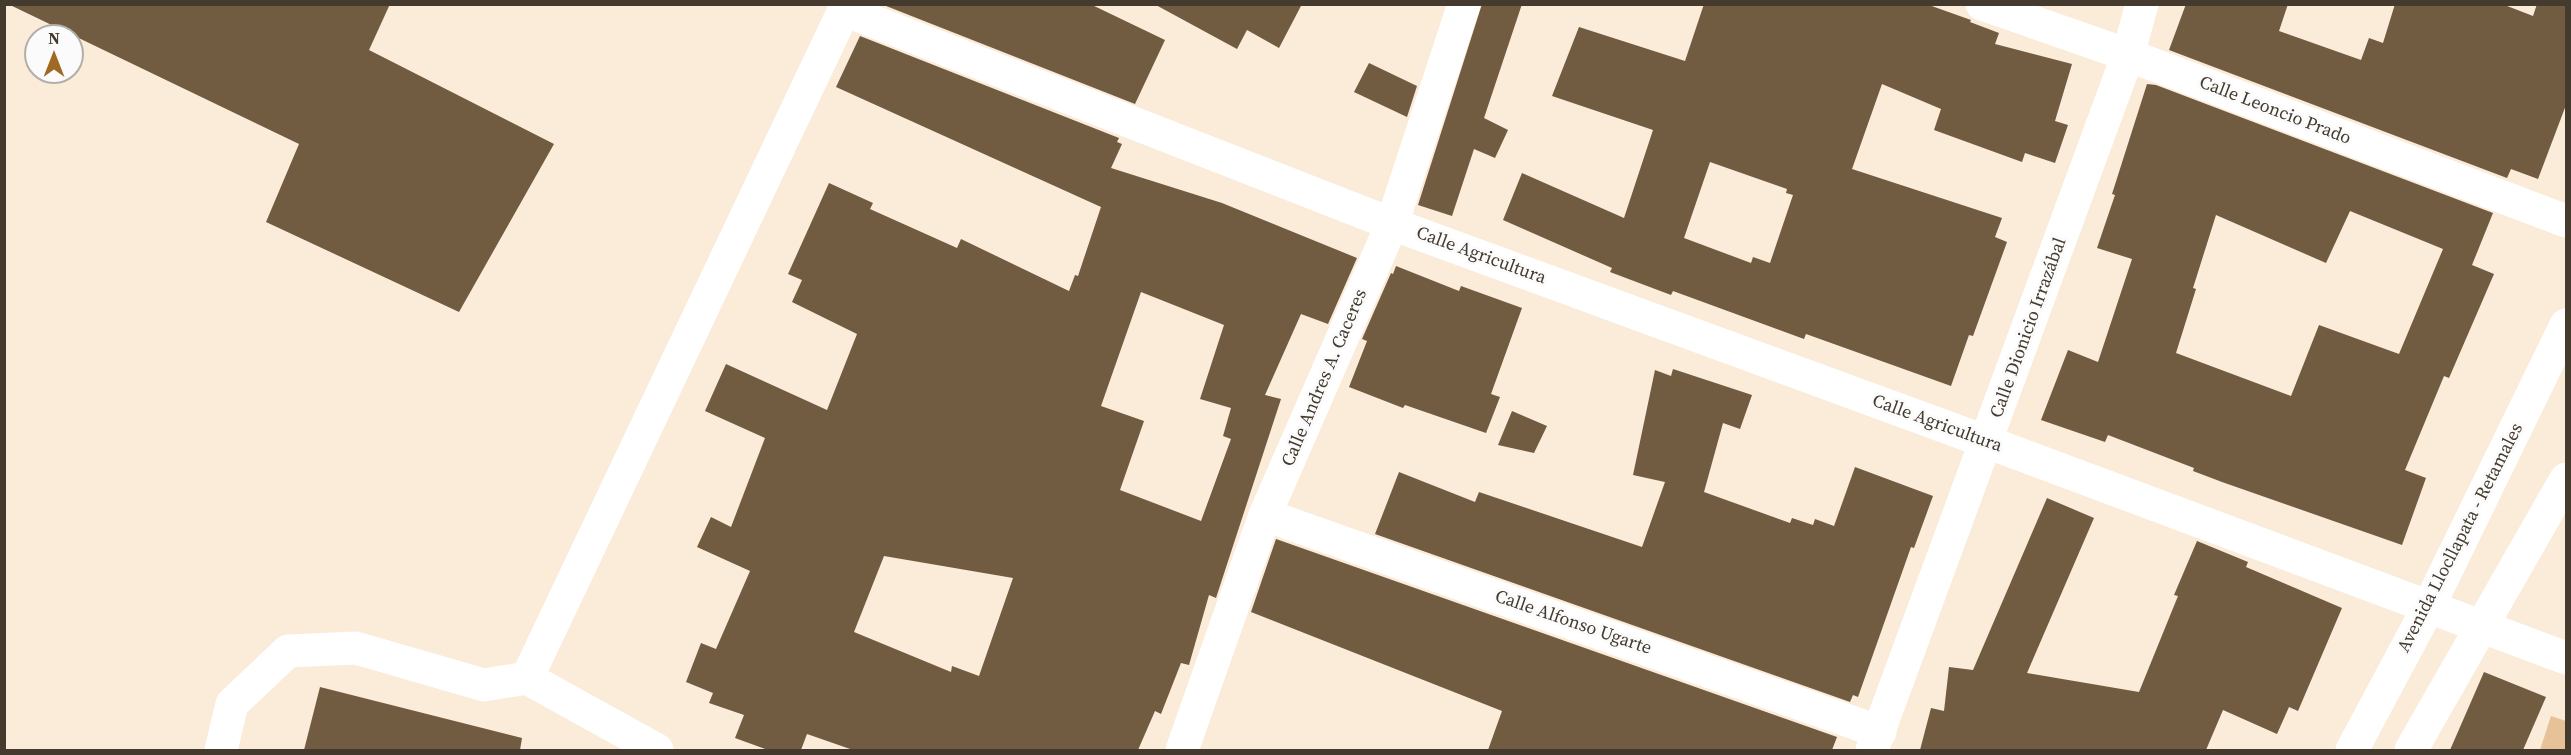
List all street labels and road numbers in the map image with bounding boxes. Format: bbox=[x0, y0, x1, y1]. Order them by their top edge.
street label: Calle Leoncio Prado bbox=[2196, 72, 2354, 150]
street label: Calle Agricultura bbox=[1413, 223, 1549, 289]
street label: Calle Dionicio Irrazábal bbox=[1986, 235, 2072, 421]
street label: Calle Andres A. Caceres bbox=[1278, 286, 1372, 470]
street label: Calle Agricultura bbox=[1869, 391, 2005, 457]
street label: Avenida Llocllapata - Retamales bbox=[2394, 420, 2528, 656]
street label: Calle Alfonso Ugarte bbox=[1492, 586, 1654, 660]

